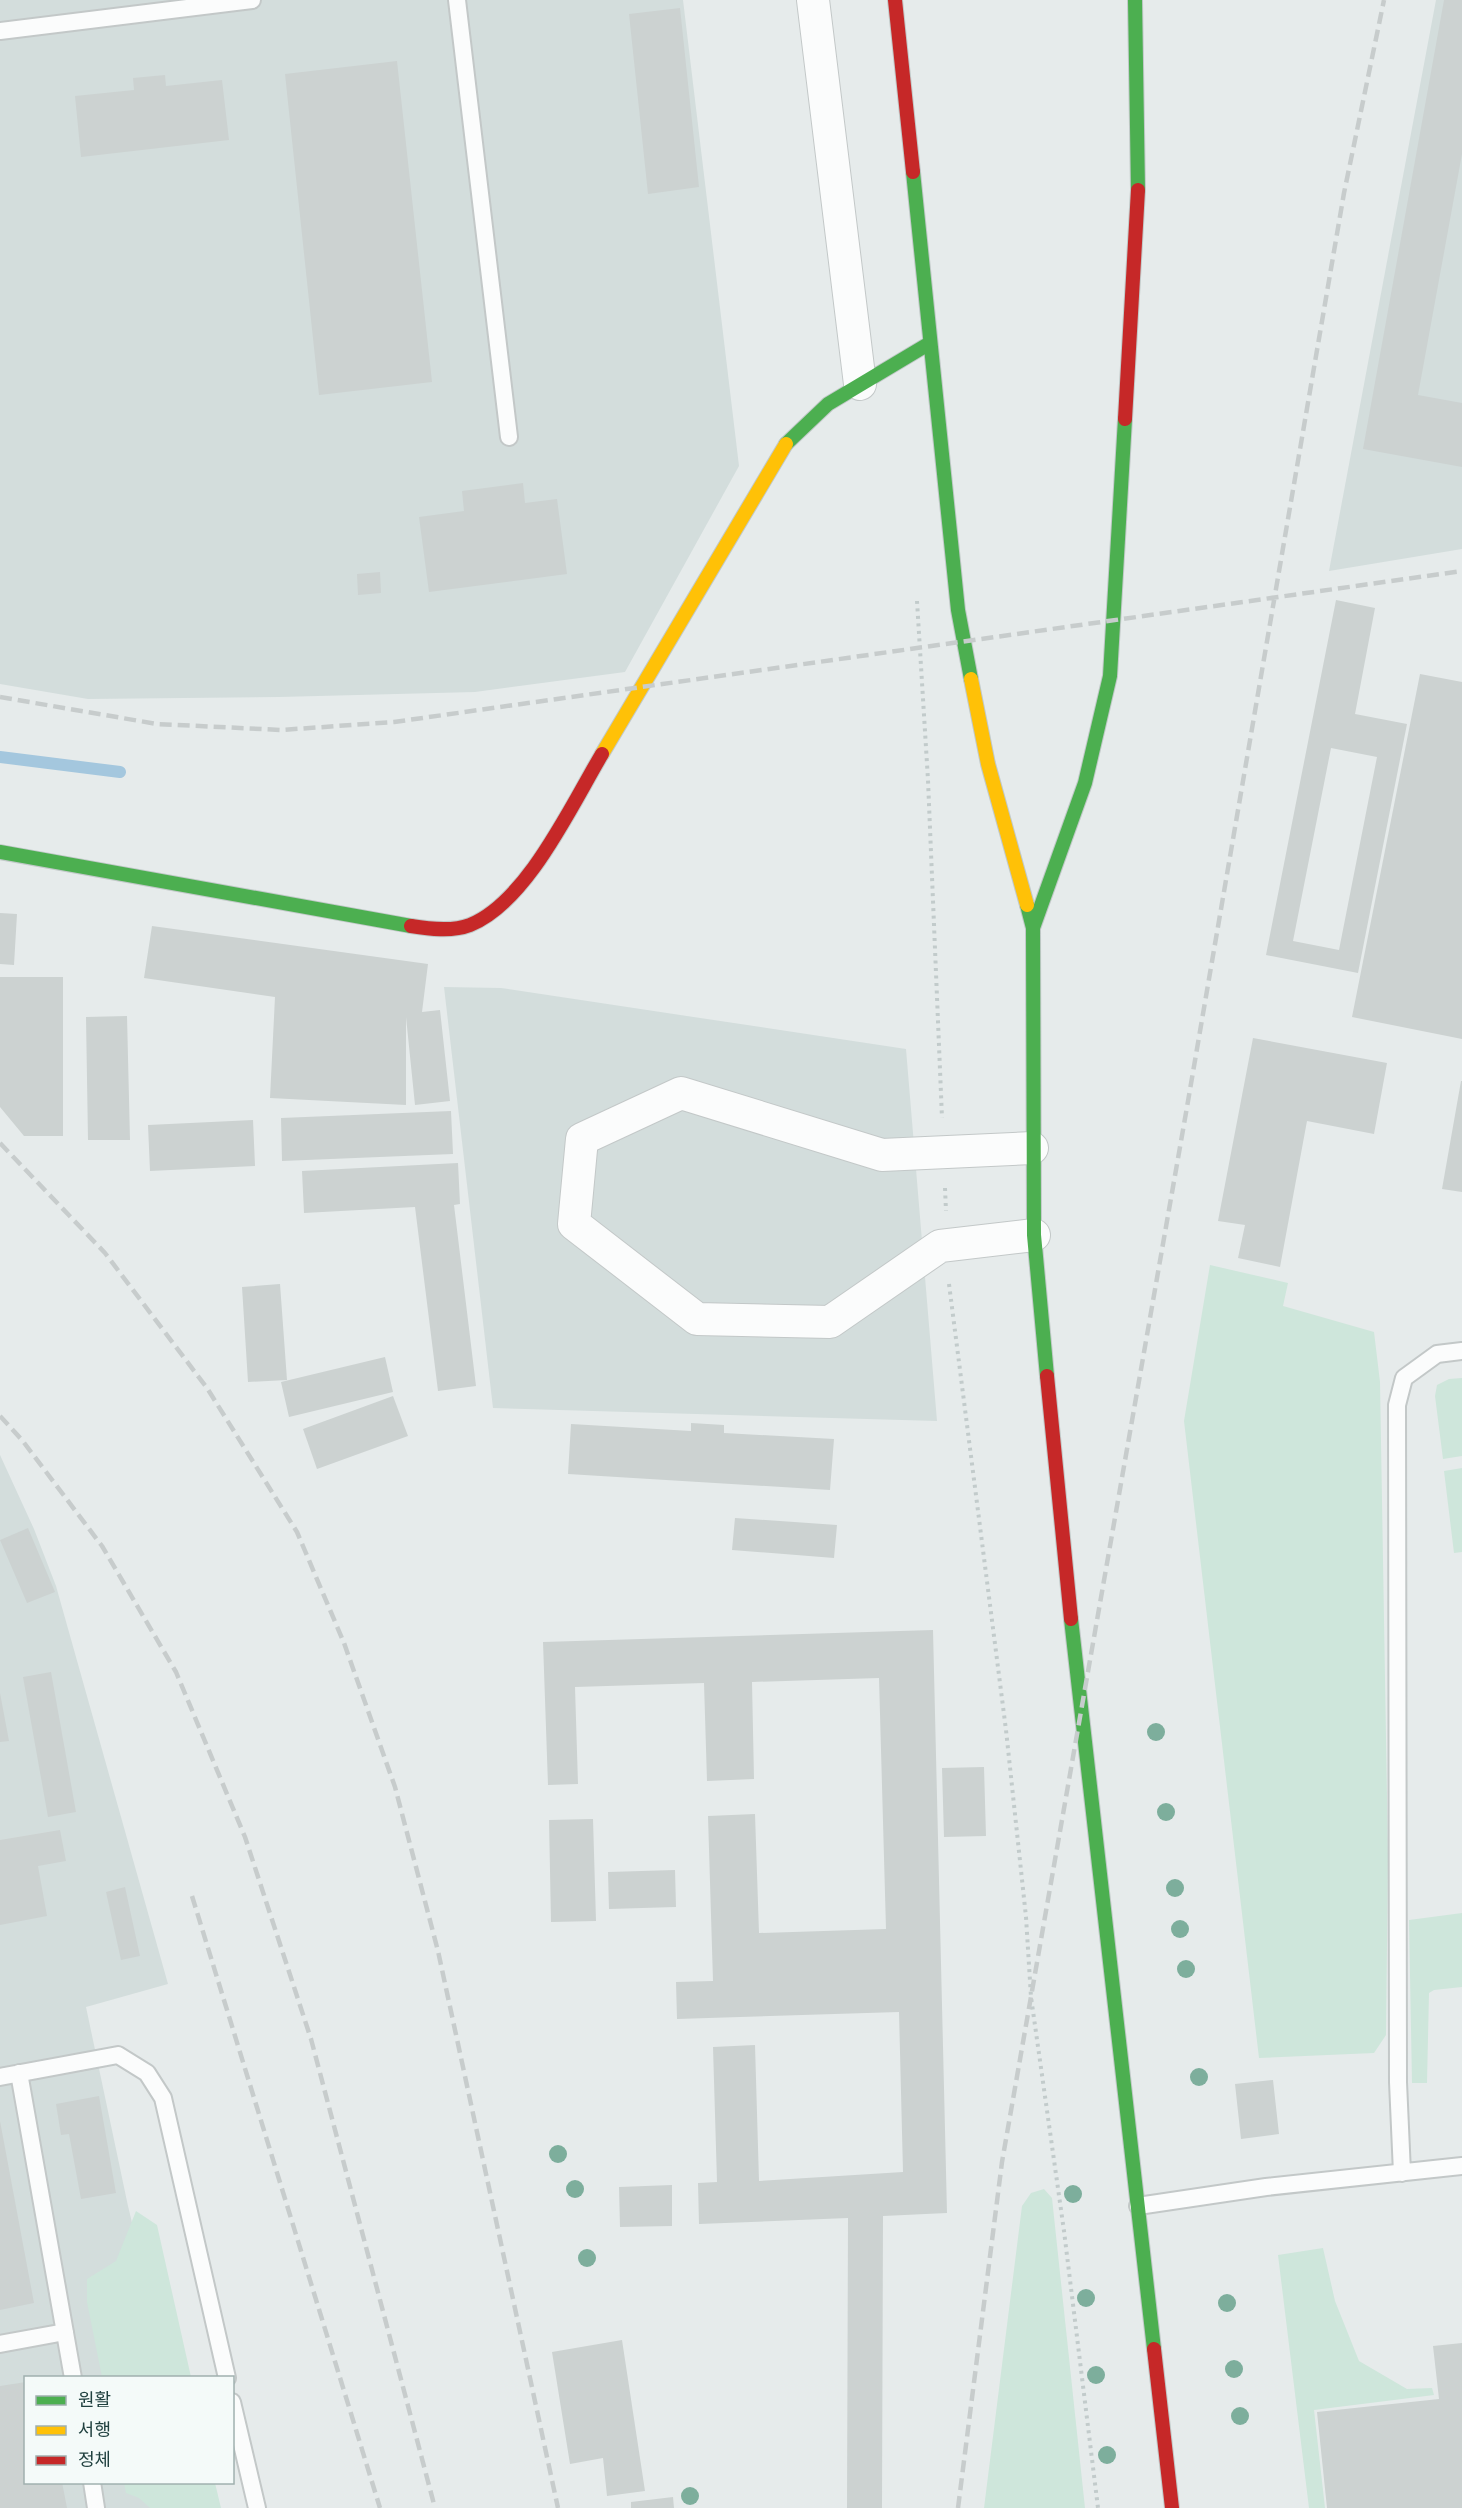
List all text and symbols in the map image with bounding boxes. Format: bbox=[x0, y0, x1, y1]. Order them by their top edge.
legend bbox=[24, 2376, 234, 2484]
text: 원활 bbox=[78, 2387, 111, 2411]
text: 서행 bbox=[78, 2417, 111, 2441]
text: 정체 bbox=[78, 2447, 111, 2471]

